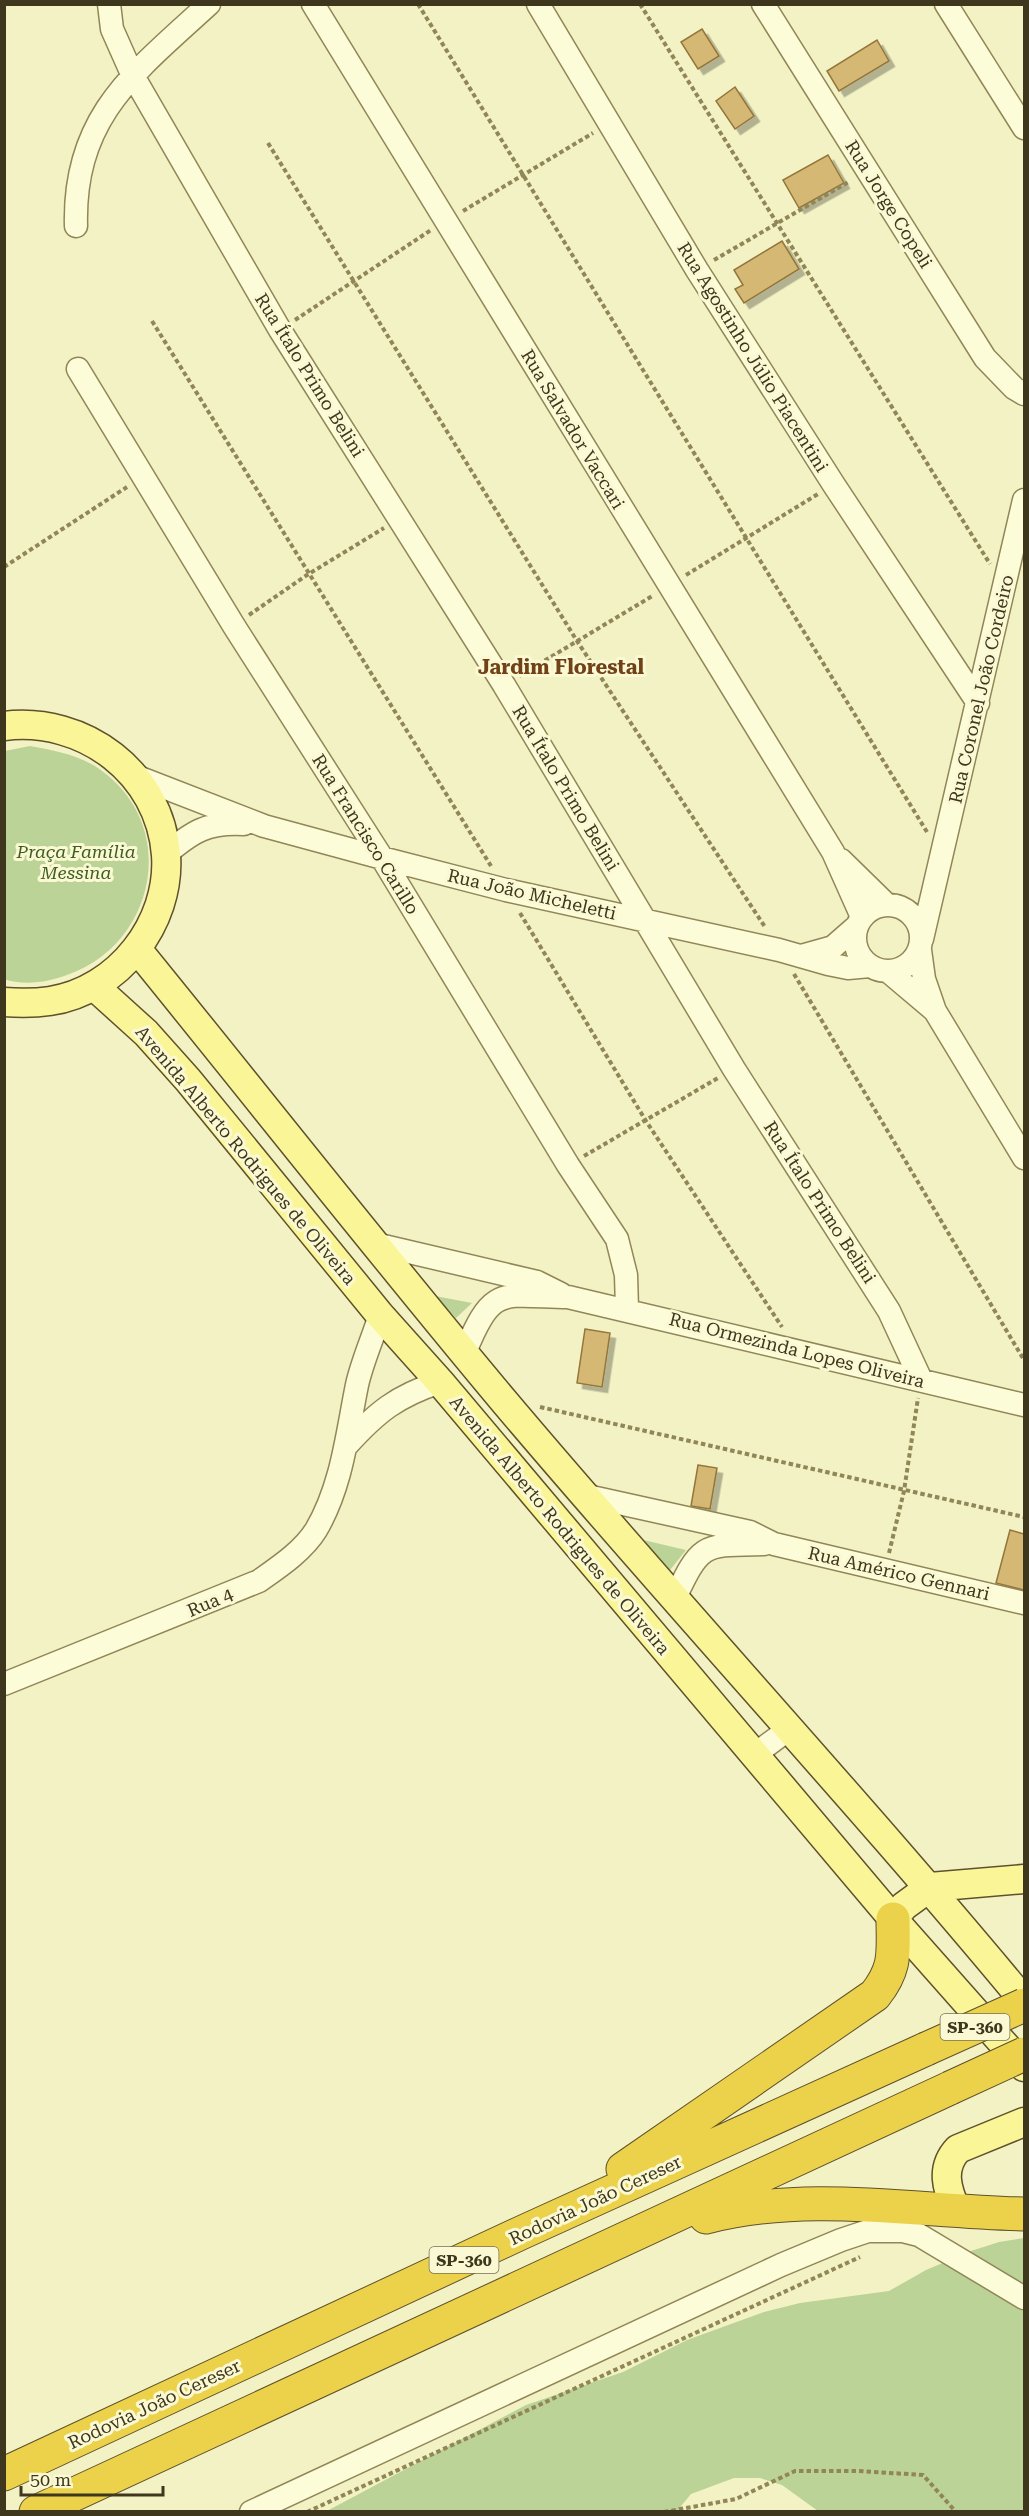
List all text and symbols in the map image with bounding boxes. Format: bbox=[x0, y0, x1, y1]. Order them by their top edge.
street label: Rua Jorge Copeli bbox=[841, 136, 937, 272]
street label: Rua Agostinho Júlio Piacentini bbox=[673, 238, 833, 476]
street label: Rua Ítalo Primo Belini bbox=[251, 289, 369, 461]
street label: Rua Salvador Vaccari bbox=[517, 345, 629, 513]
street label: Rua Coronel João Cordeiro bbox=[944, 573, 1018, 805]
district label: Jardim Florestal bbox=[478, 655, 644, 679]
street label: Rua Ítalo Primo Belini bbox=[508, 701, 624, 875]
street label: Rua Francisco Carillo bbox=[308, 750, 424, 918]
park label: Praça Família Messina bbox=[16, 841, 136, 883]
street label: Rua João Micheletti bbox=[445, 864, 619, 924]
street label: Avenida Alberto Rodrigues de Oliveira bbox=[131, 1021, 361, 1289]
street label: Rua Ítalo Primo Belini bbox=[760, 1117, 880, 1287]
street label: Rua Ormezinda Lopes Oliveira bbox=[667, 1308, 927, 1392]
street label: Avenida Alberto Rodrigues de Oliveira bbox=[445, 1391, 675, 1659]
street label: Rua Américo Gennari bbox=[806, 1542, 992, 1604]
street label: Rua 4 bbox=[184, 1583, 236, 1621]
road number: SP-360 bbox=[940, 2014, 1010, 2040]
street label: Rodovia João Cereser bbox=[506, 2151, 684, 2249]
road number: SP-360 bbox=[430, 2247, 498, 2273]
street label: Rodovia João Cereser bbox=[65, 2355, 243, 2453]
scale bar bbox=[21, 2459, 164, 2497]
text: 50 m bbox=[30, 2469, 71, 2490]

